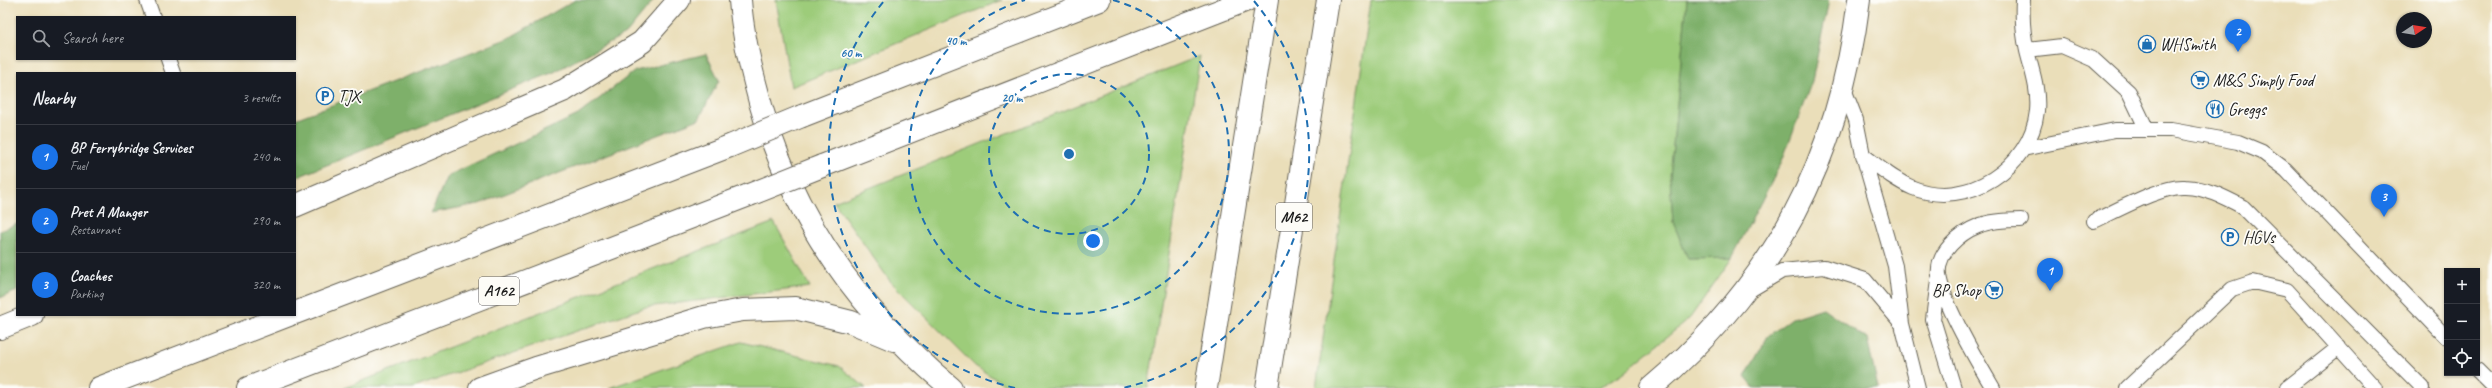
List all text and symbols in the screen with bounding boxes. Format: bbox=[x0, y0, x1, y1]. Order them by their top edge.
north arrow bbox=[2396, 12, 2432, 48]
search box bbox=[16, 16, 296, 60]
pin: 2 bbox=[2225, 19, 2251, 52]
icon: search bbox=[30, 27, 52, 49]
text: Search here bbox=[62, 29, 123, 48]
text: 40 m bbox=[946, 33, 967, 49]
shop icon: WHSmith bbox=[2137, 34, 2157, 54]
place label: WHSmith bbox=[2160, 34, 2216, 55]
text: 60 m bbox=[841, 45, 863, 61]
supermarket icon: M&S Simply Food bbox=[2190, 70, 2210, 90]
place label: M&S Simply Food bbox=[2213, 70, 2317, 91]
parking icon: TJX bbox=[315, 86, 335, 106]
place label: TJX bbox=[338, 86, 363, 107]
text: Nearby bbox=[32, 88, 75, 109]
text: 3 results bbox=[242, 90, 280, 106]
text: 20 m bbox=[1002, 90, 1023, 106]
restaurant icon: Greggs bbox=[2205, 99, 2225, 119]
place label: Greggs bbox=[2228, 99, 2268, 120]
text: BP Ferrybridge Services bbox=[70, 139, 192, 158]
centre of rings bbox=[1062, 147, 1076, 161]
text: 1 bbox=[42, 149, 48, 165]
text: 240 m bbox=[252, 149, 280, 165]
text: Fuel bbox=[70, 158, 87, 174]
pin: 3 bbox=[2371, 184, 2397, 217]
text: Pret A Manger bbox=[70, 203, 147, 222]
road number: M62 bbox=[1276, 203, 1312, 231]
text: 2 bbox=[42, 213, 48, 229]
text: 290 m bbox=[252, 213, 280, 229]
text: Restaurant bbox=[70, 222, 120, 238]
parking icon: HGVs bbox=[2220, 227, 2240, 247]
place label: HGVs bbox=[2243, 227, 2277, 248]
your location bbox=[1083, 231, 1103, 251]
pin: 1 bbox=[2037, 258, 2063, 291]
text: Coaches bbox=[70, 267, 111, 286]
map controls bbox=[2444, 268, 2480, 376]
button: + bbox=[2444, 268, 2480, 304]
text: 3 bbox=[42, 277, 48, 293]
text: 320 m bbox=[252, 277, 280, 293]
road number: A162 bbox=[479, 277, 519, 305]
place label: BP Shop bbox=[1932, 280, 1983, 301]
supermarket icon: BP Shop bbox=[1984, 280, 2004, 300]
text: Parking bbox=[70, 286, 104, 302]
button: − bbox=[2444, 304, 2480, 340]
button: locate bbox=[2444, 340, 2480, 376]

